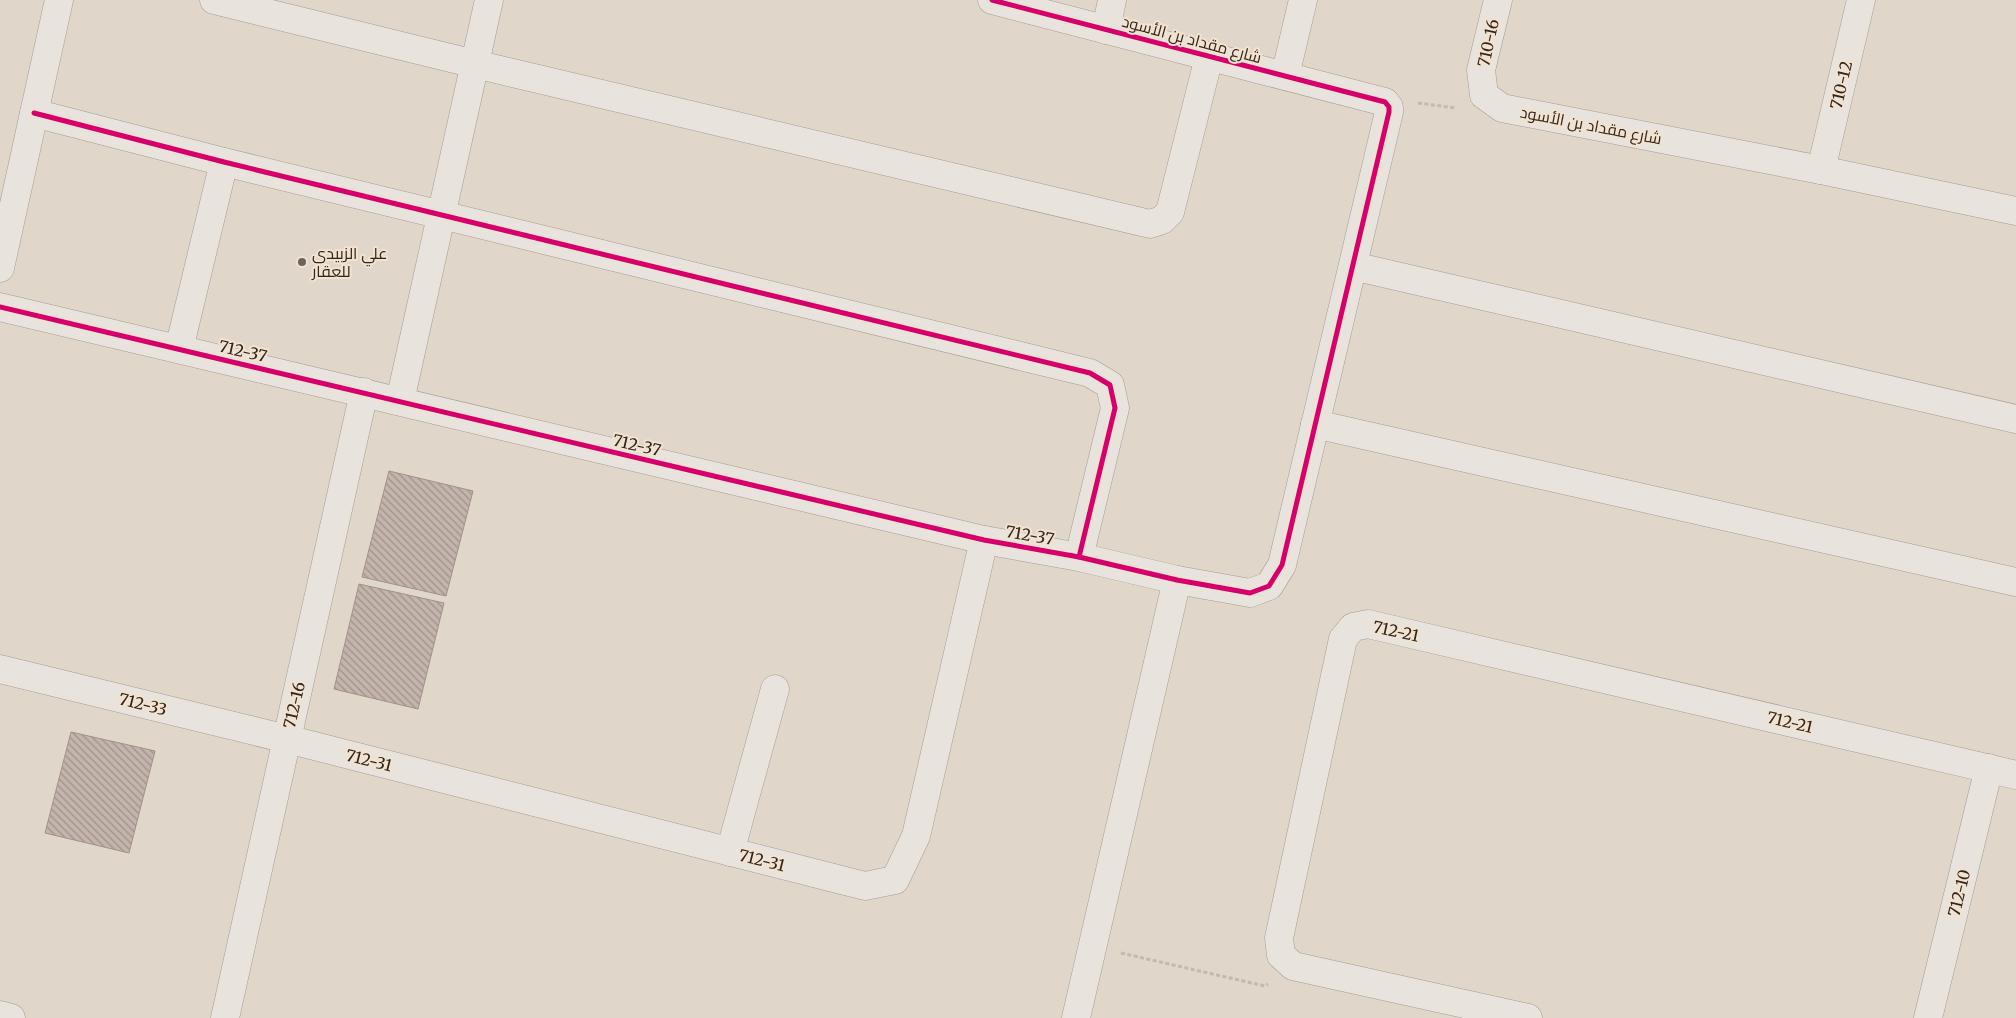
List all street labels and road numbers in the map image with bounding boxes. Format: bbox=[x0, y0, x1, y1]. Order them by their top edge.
street label: شارع مقداد بن الأسود bbox=[1119, 11, 1264, 69]
street label: 710-16 bbox=[1473, 17, 1503, 69]
street label: 710-12 bbox=[1826, 59, 1856, 111]
street label: شارع مقداد بن الأسود bbox=[1518, 101, 1663, 150]
street label: 712-37 bbox=[217, 336, 269, 366]
street label: 712-37 bbox=[611, 430, 663, 460]
street label: 712-37 bbox=[1004, 521, 1056, 549]
street label: 712-21 bbox=[1371, 616, 1421, 646]
street label: 712-16 bbox=[279, 679, 309, 730]
street label: 712-33 bbox=[117, 688, 169, 720]
street label: 712-21 bbox=[1765, 707, 1815, 737]
street label: 712-31 bbox=[344, 745, 394, 775]
street label: 712-31 bbox=[737, 845, 787, 875]
street label: 712-10 bbox=[1944, 867, 1974, 919]

